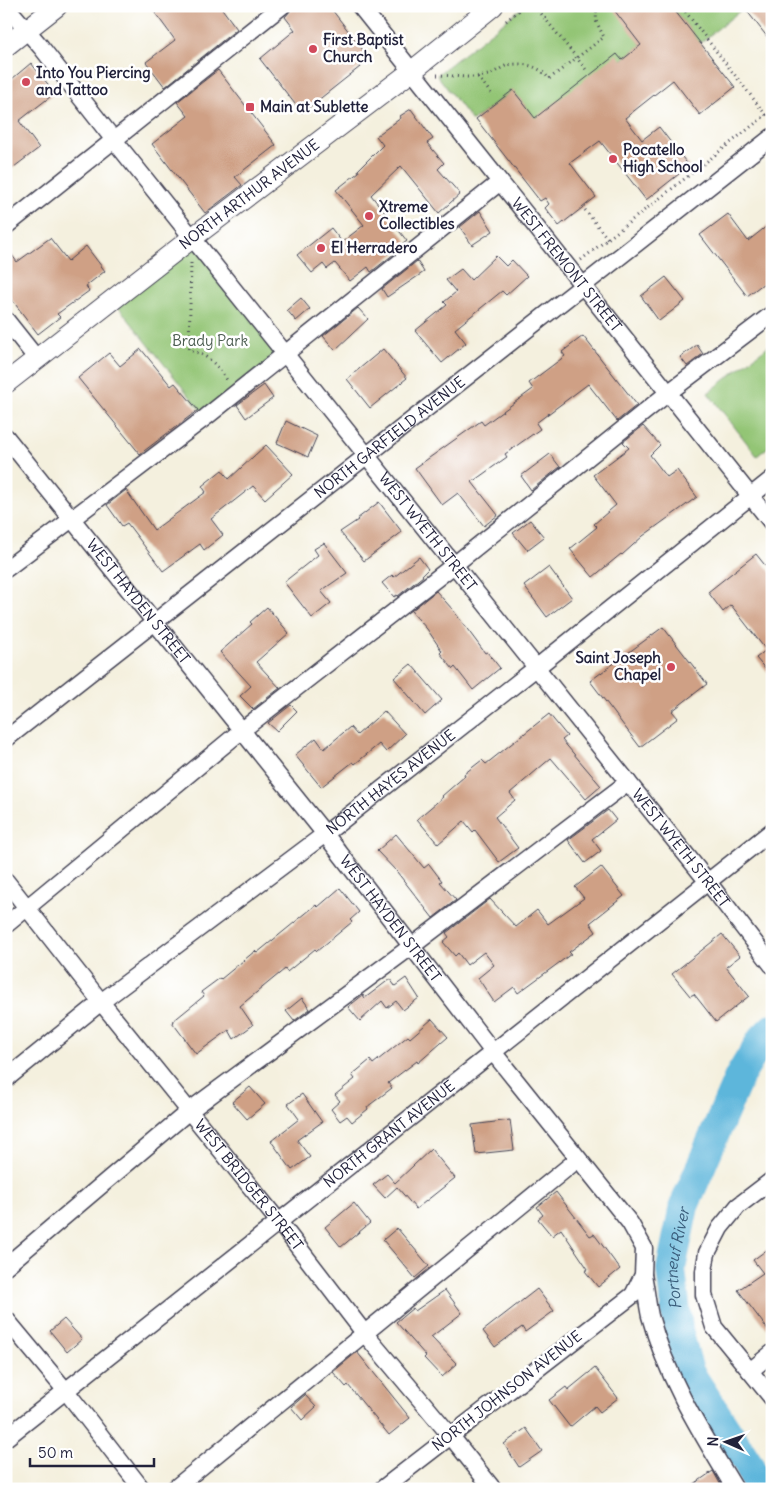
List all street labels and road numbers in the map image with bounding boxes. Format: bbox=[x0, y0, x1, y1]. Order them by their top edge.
street label: NORTH ARTHUR AVENUE bbox=[175, 135, 323, 253]
street label: WEST FREMONT STREET bbox=[508, 194, 626, 335]
street label: NORTH GARFIELD AVENUE bbox=[310, 372, 469, 502]
street label: WEST WYETH STREET bbox=[375, 468, 481, 595]
street label: WEST HAYDEN STREET bbox=[83, 535, 195, 668]
street label: NORTH HAYES AVENUE bbox=[322, 725, 459, 838]
street label: WEST WYETH STREET bbox=[628, 785, 734, 911]
street label: WEST HAYDEN STREET bbox=[336, 851, 445, 985]
street label: NORTH GRANT AVENUE bbox=[320, 1076, 459, 1192]
street label: WEST BRIDGER STREET bbox=[191, 1115, 307, 1254]
street label: NORTH JOHNSON AVENUE bbox=[428, 1326, 585, 1455]

